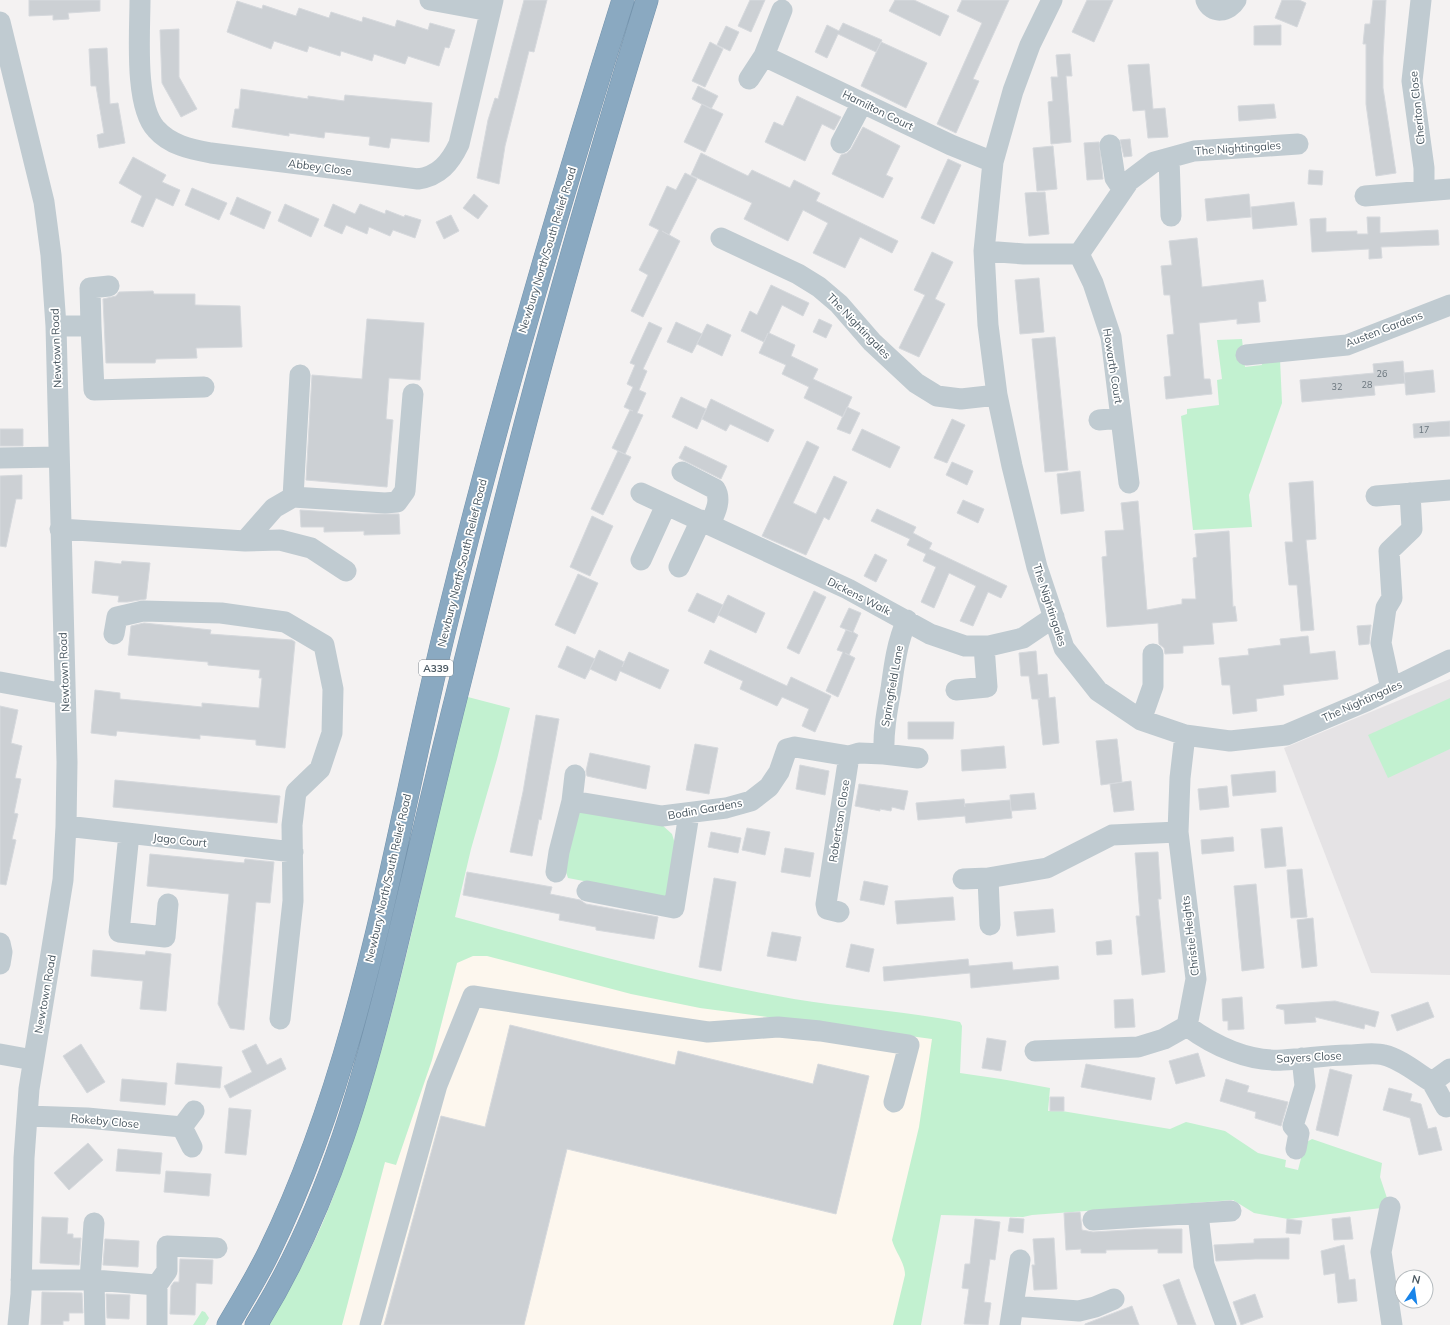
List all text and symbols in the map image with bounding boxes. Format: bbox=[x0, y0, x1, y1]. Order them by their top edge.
street label: Cheriton Close bbox=[1406, 71, 1428, 145]
street label: Hamilton Court bbox=[840, 87, 916, 133]
street label: The Nightingales bbox=[1195, 138, 1281, 158]
street label: Abbey Close bbox=[287, 156, 353, 178]
street label: Newbury North/South Relief Road bbox=[515, 165, 579, 335]
street label: The Nightingales bbox=[824, 290, 894, 362]
street label: Newtown Road bbox=[48, 308, 64, 388]
street label: Austen Gardens bbox=[1343, 308, 1425, 350]
street label: Howarth Court bbox=[1100, 327, 1126, 405]
house number: 26 bbox=[1377, 368, 1387, 379]
house number: 28 bbox=[1362, 379, 1372, 390]
house number: 32 bbox=[1332, 381, 1342, 392]
house number: 17 bbox=[1419, 424, 1429, 435]
street label: Newbury North/South Relief Road bbox=[434, 477, 490, 649]
street label: The Nightingales bbox=[1030, 562, 1070, 648]
street label: Dickens Walk bbox=[825, 574, 893, 618]
street label: Newtown Road bbox=[56, 632, 72, 712]
street label: Springfield Lane bbox=[878, 644, 906, 728]
road number: A339 bbox=[419, 660, 453, 676]
street label: The Nightingales bbox=[1320, 677, 1404, 725]
street label: Robertson Close bbox=[826, 779, 852, 863]
street label: Newbury North/South Relief Road bbox=[362, 792, 414, 964]
street label: Bodin Gardens bbox=[667, 796, 743, 822]
street label: Jago Court bbox=[152, 830, 208, 850]
street label: Christie Heights bbox=[1178, 895, 1202, 977]
street label: Newtown Road bbox=[31, 954, 59, 1034]
street label: Sayers Close bbox=[1276, 1048, 1342, 1066]
street label: Rokeby Close bbox=[70, 1111, 140, 1131]
north arrow bbox=[1394, 1269, 1434, 1309]
text: N bbox=[1411, 1272, 1422, 1287]

